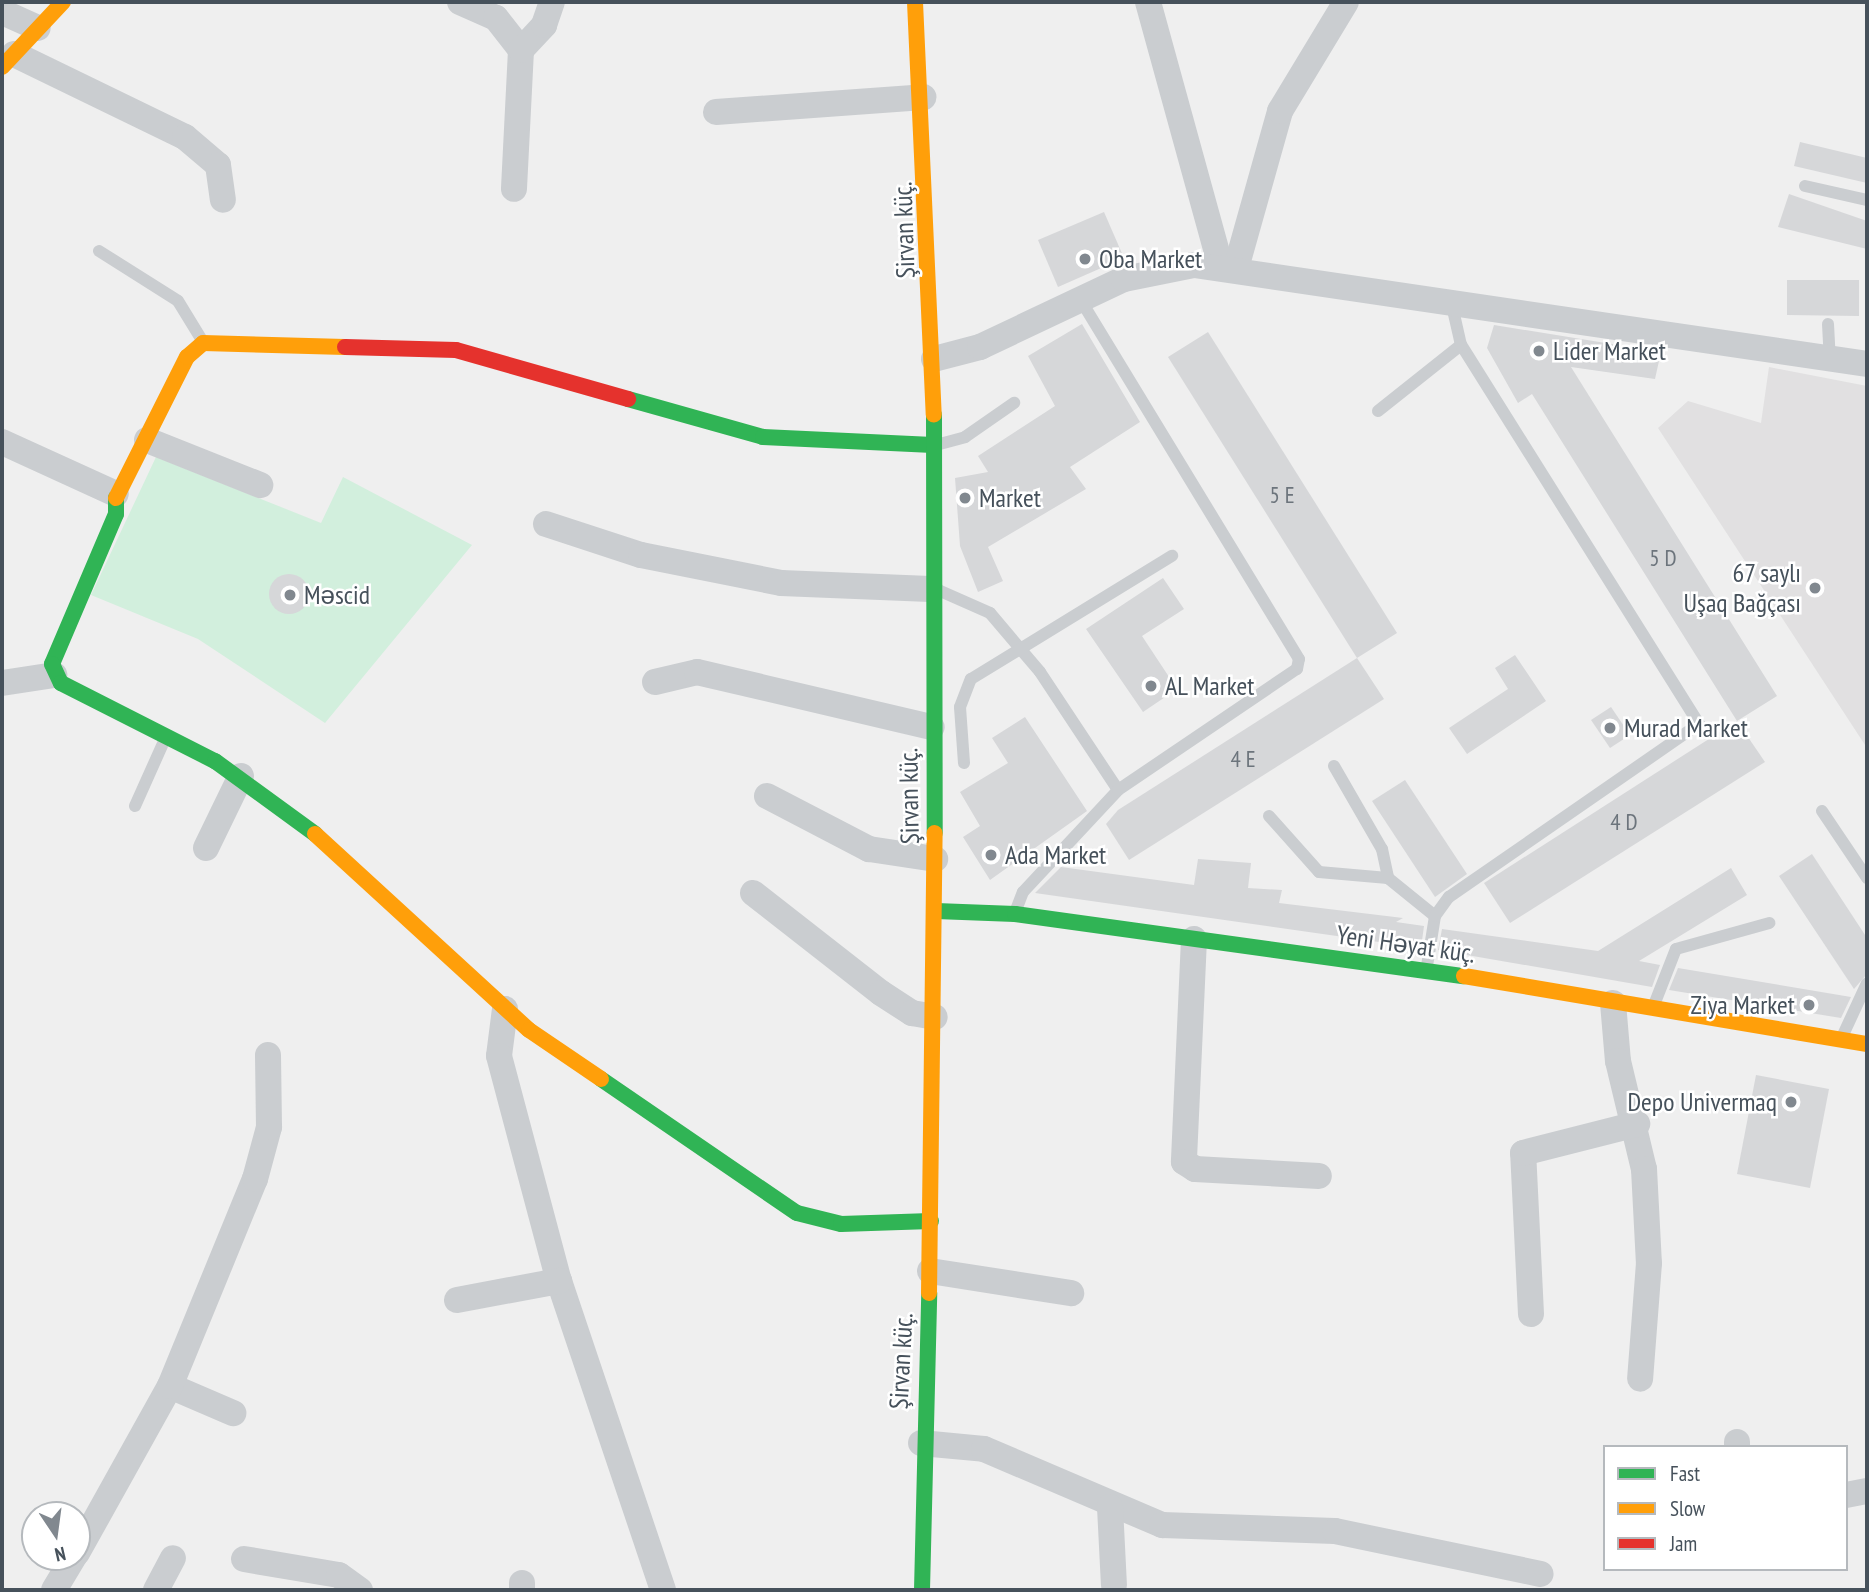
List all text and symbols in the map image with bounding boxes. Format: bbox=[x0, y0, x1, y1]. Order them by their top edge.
street label: Şirvan küç. bbox=[887, 181, 921, 279]
place label: Oba Market bbox=[1099, 243, 1202, 275]
marker: Oba Market bbox=[1077, 251, 1093, 267]
place label: Lider Market bbox=[1553, 335, 1666, 367]
marker: Lider Market bbox=[1531, 343, 1547, 359]
house number: 5 E bbox=[1269, 481, 1295, 509]
place label: Market bbox=[979, 482, 1041, 514]
marker: Market bbox=[957, 490, 973, 506]
house number: 5 D bbox=[1649, 544, 1677, 572]
place label: 67 saylı Uşaq Bağçası bbox=[1684, 557, 1801, 618]
place label: Məscid bbox=[304, 579, 370, 611]
marker: 67 saylı Uşaq Bağçası bbox=[1807, 580, 1823, 596]
marker: Məscid bbox=[282, 587, 298, 603]
place label: AL Market bbox=[1165, 670, 1255, 702]
marker: AL Market bbox=[1143, 678, 1159, 694]
place label: Murad Market bbox=[1624, 712, 1748, 744]
marker: Murad Market bbox=[1602, 720, 1618, 736]
house number: 4 E bbox=[1230, 745, 1256, 773]
street label: Şirvan küç. bbox=[893, 747, 925, 845]
house number: 4 D bbox=[1610, 808, 1638, 836]
place label: Ada Market bbox=[1005, 839, 1106, 871]
marker: Ada Market bbox=[983, 847, 999, 863]
street label: Yeni Həyat küç. bbox=[1335, 919, 1477, 969]
place label: Ziya Market bbox=[1690, 989, 1795, 1021]
marker: Ziya Market bbox=[1801, 997, 1817, 1013]
place label: Depo Univermaq bbox=[1627, 1086, 1777, 1118]
marker: Depo Univermaq bbox=[1783, 1094, 1799, 1110]
street label: Şirvan küç. bbox=[883, 1312, 919, 1410]
legend bbox=[1603, 1445, 1848, 1571]
text: Fast bbox=[1670, 1460, 1700, 1487]
text: Slow bbox=[1670, 1495, 1705, 1522]
north arrow bbox=[21, 1501, 91, 1571]
text: Jam bbox=[1670, 1530, 1697, 1557]
text: N bbox=[53, 1542, 68, 1567]

